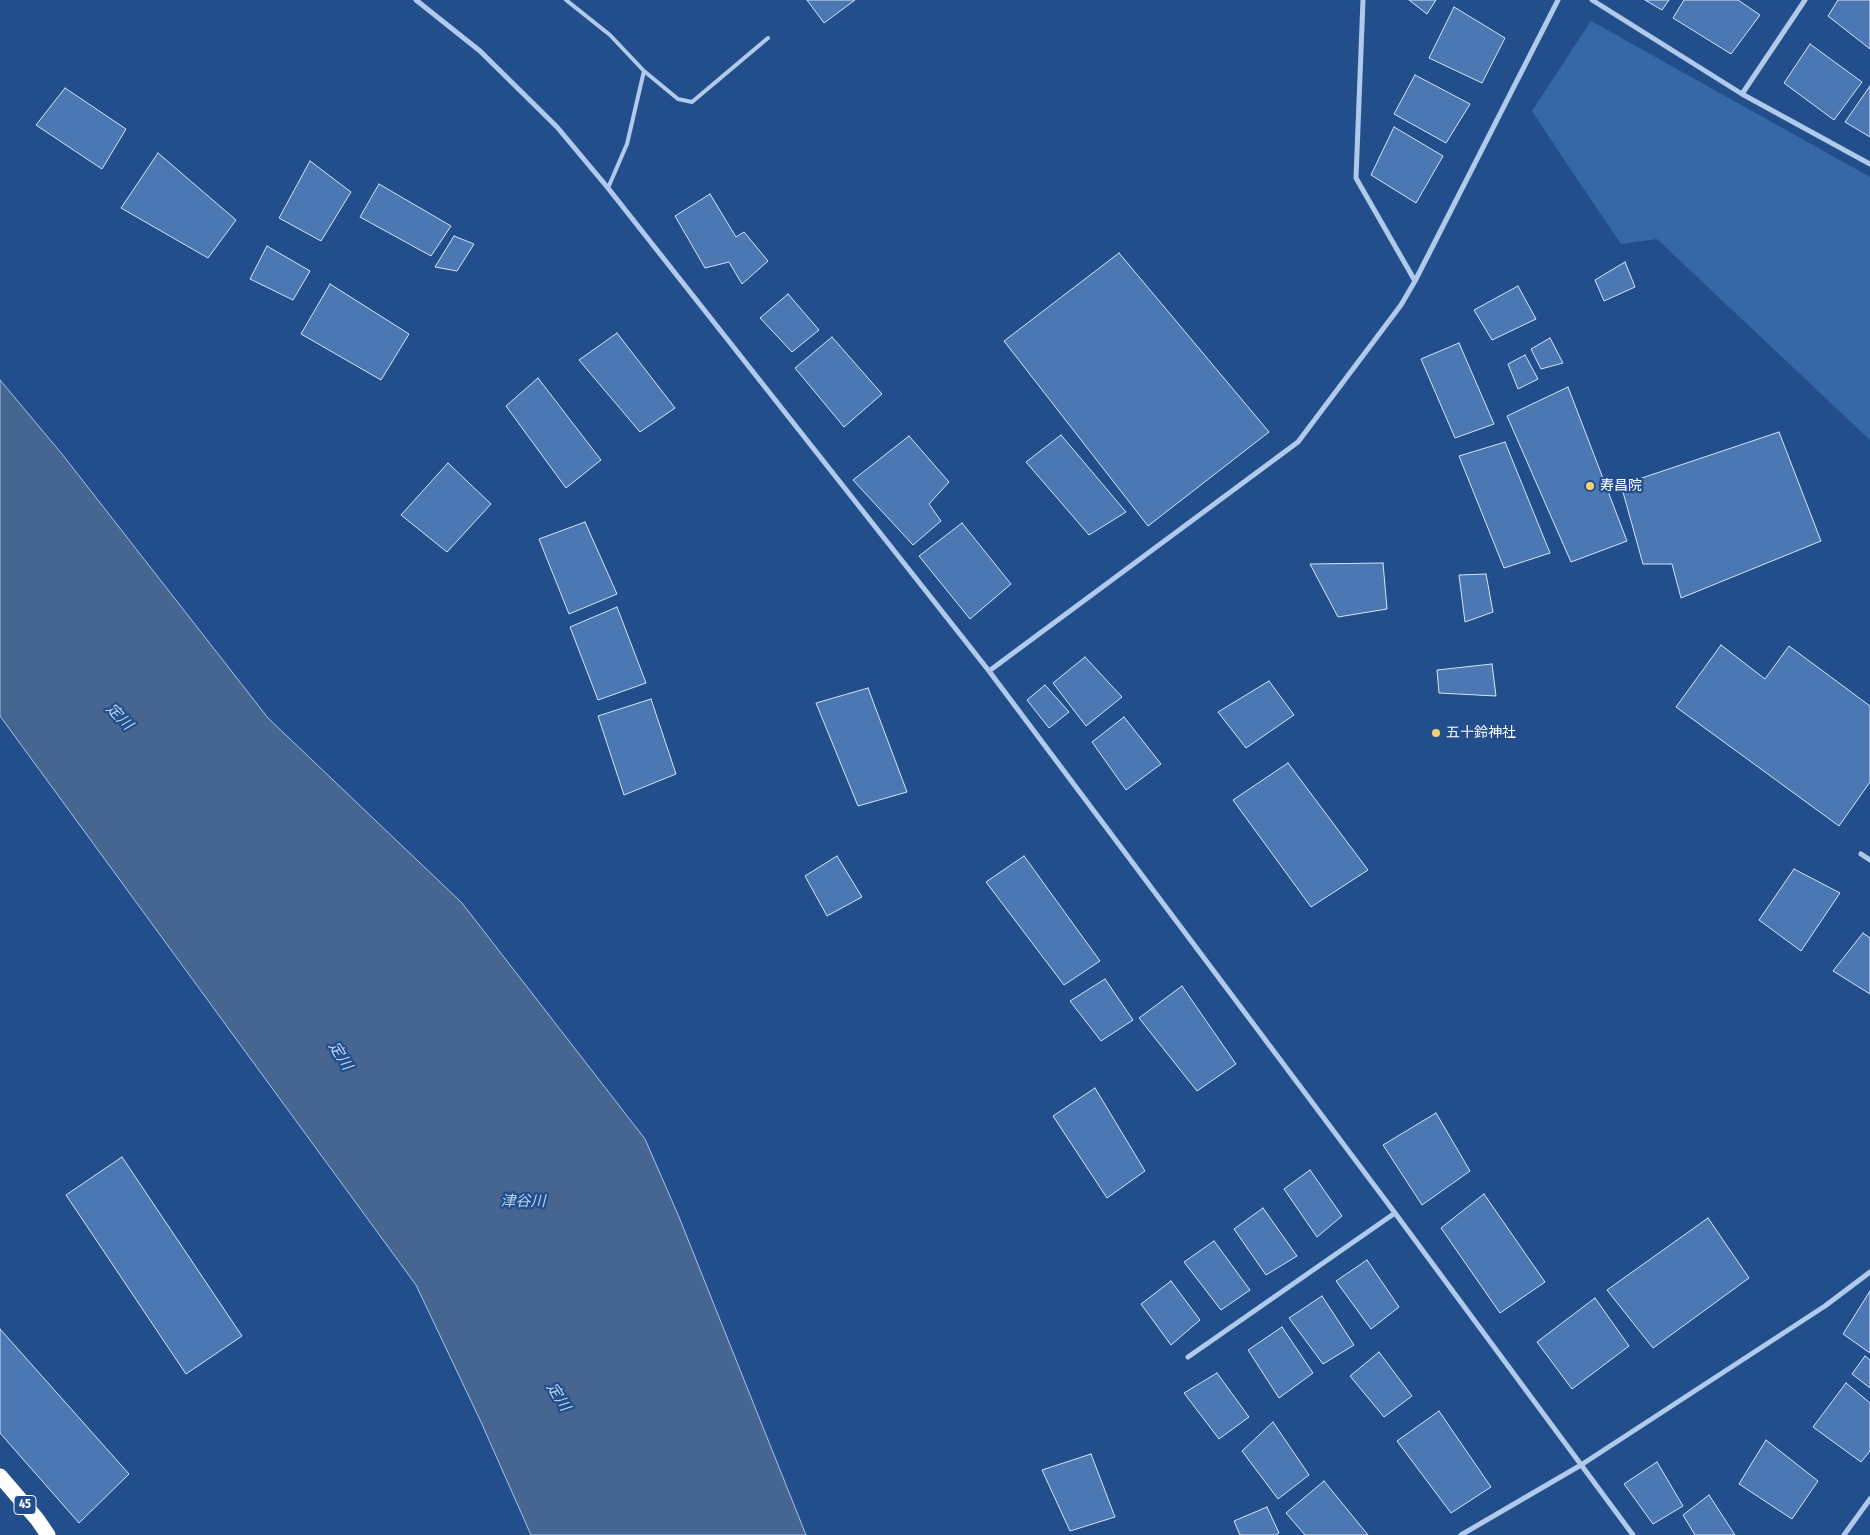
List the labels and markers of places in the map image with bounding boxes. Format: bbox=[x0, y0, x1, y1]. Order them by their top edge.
place label: 寿昌院 bbox=[1600, 478, 1642, 494]
marker: 寿昌院 bbox=[1584, 480, 1596, 492]
place label: 五十鈴神社 bbox=[1446, 725, 1516, 741]
marker: 五十鈴神社 bbox=[1430, 727, 1442, 739]

